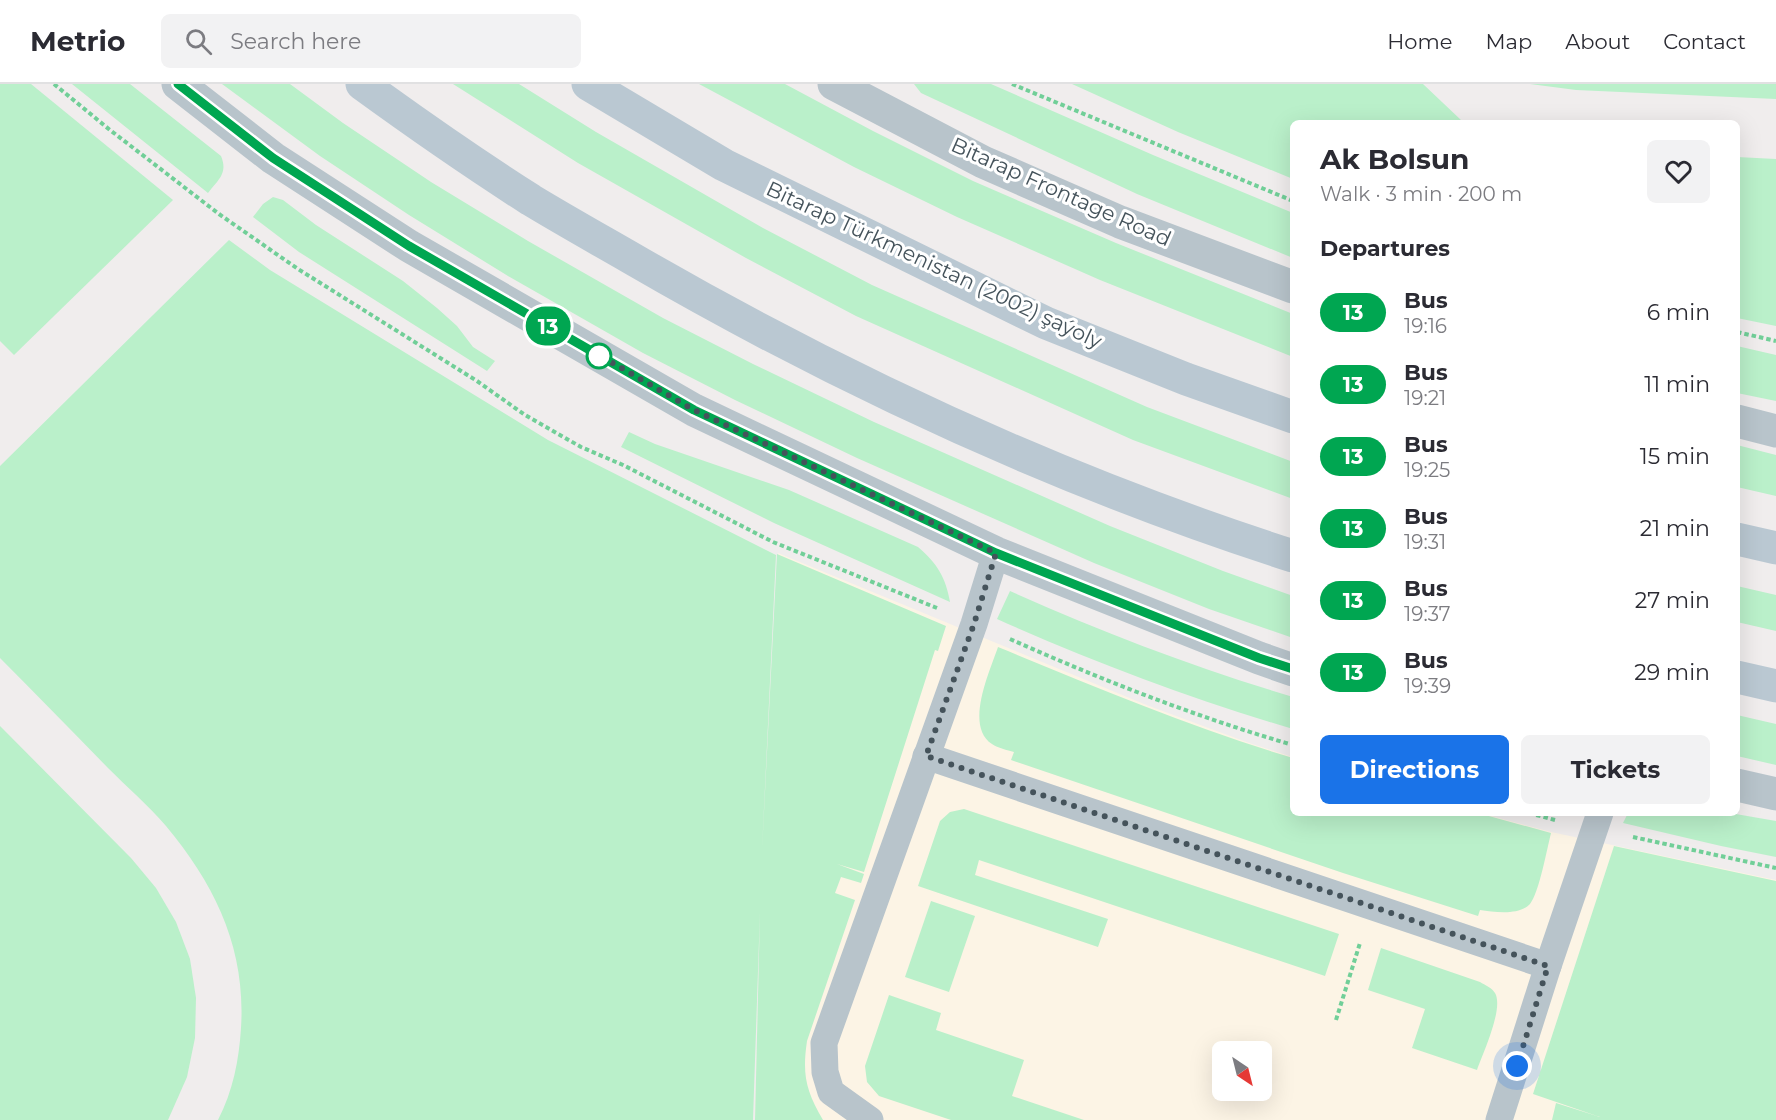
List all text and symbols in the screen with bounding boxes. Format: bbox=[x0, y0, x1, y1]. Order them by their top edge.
search box bbox=[161, 14, 581, 68]
text: Metrio bbox=[30, 24, 125, 58]
icon: search bbox=[182, 25, 215, 58]
text: Search here bbox=[230, 28, 361, 55]
text: Home bbox=[1387, 29, 1452, 54]
text: Map bbox=[1485, 29, 1532, 54]
text: About bbox=[1565, 29, 1630, 54]
text: Contact bbox=[1663, 29, 1746, 54]
street label: Bitarap Frontage Road bbox=[947, 132, 1175, 251]
button: heart bbox=[1647, 140, 1710, 203]
text: Ak Bolsun bbox=[1320, 142, 1469, 176]
street label: Bitarap Türkmenistan (2002) şaýoly bbox=[762, 176, 1107, 354]
text: Walk · 3 min · 200 m bbox=[1320, 182, 1522, 206]
text: Departures bbox=[1320, 235, 1450, 262]
text: Bus bbox=[1404, 287, 1448, 314]
text: 6 min bbox=[1647, 299, 1710, 326]
text: 13 bbox=[1343, 300, 1363, 325]
line badge: 13 bbox=[521, 306, 575, 346]
text: 13 bbox=[538, 314, 558, 339]
text: 19:16 bbox=[1404, 314, 1447, 338]
unlabelled marker bbox=[586, 343, 612, 369]
text: Bus bbox=[1404, 359, 1448, 386]
text: 11 min bbox=[1644, 371, 1710, 398]
text: 13 bbox=[1343, 372, 1363, 397]
text: 19:21 bbox=[1404, 386, 1446, 410]
text: Bus bbox=[1404, 431, 1448, 458]
text: 15 min bbox=[1640, 443, 1710, 470]
text: 13 bbox=[1343, 444, 1363, 469]
text: 19:25 bbox=[1404, 458, 1450, 482]
text: Bus bbox=[1404, 503, 1448, 530]
text: 21 min bbox=[1640, 515, 1710, 542]
text: 13 bbox=[1343, 516, 1363, 541]
text: 19:31 bbox=[1404, 530, 1446, 554]
text: Bus bbox=[1404, 575, 1448, 602]
text: 27 min bbox=[1635, 587, 1710, 614]
text: 13 bbox=[1343, 588, 1363, 613]
text: 19:37 bbox=[1404, 602, 1450, 626]
text: Bus bbox=[1404, 647, 1448, 674]
text: 29 min bbox=[1634, 659, 1710, 686]
text: 13 bbox=[1343, 660, 1363, 685]
text: 19:39 bbox=[1404, 674, 1451, 698]
button: Directions bbox=[1320, 735, 1509, 804]
button: Tickets bbox=[1521, 735, 1710, 804]
north arrow bbox=[1212, 1041, 1272, 1101]
map controls bbox=[1212, 1041, 1272, 1101]
your location bbox=[1502, 1051, 1532, 1081]

